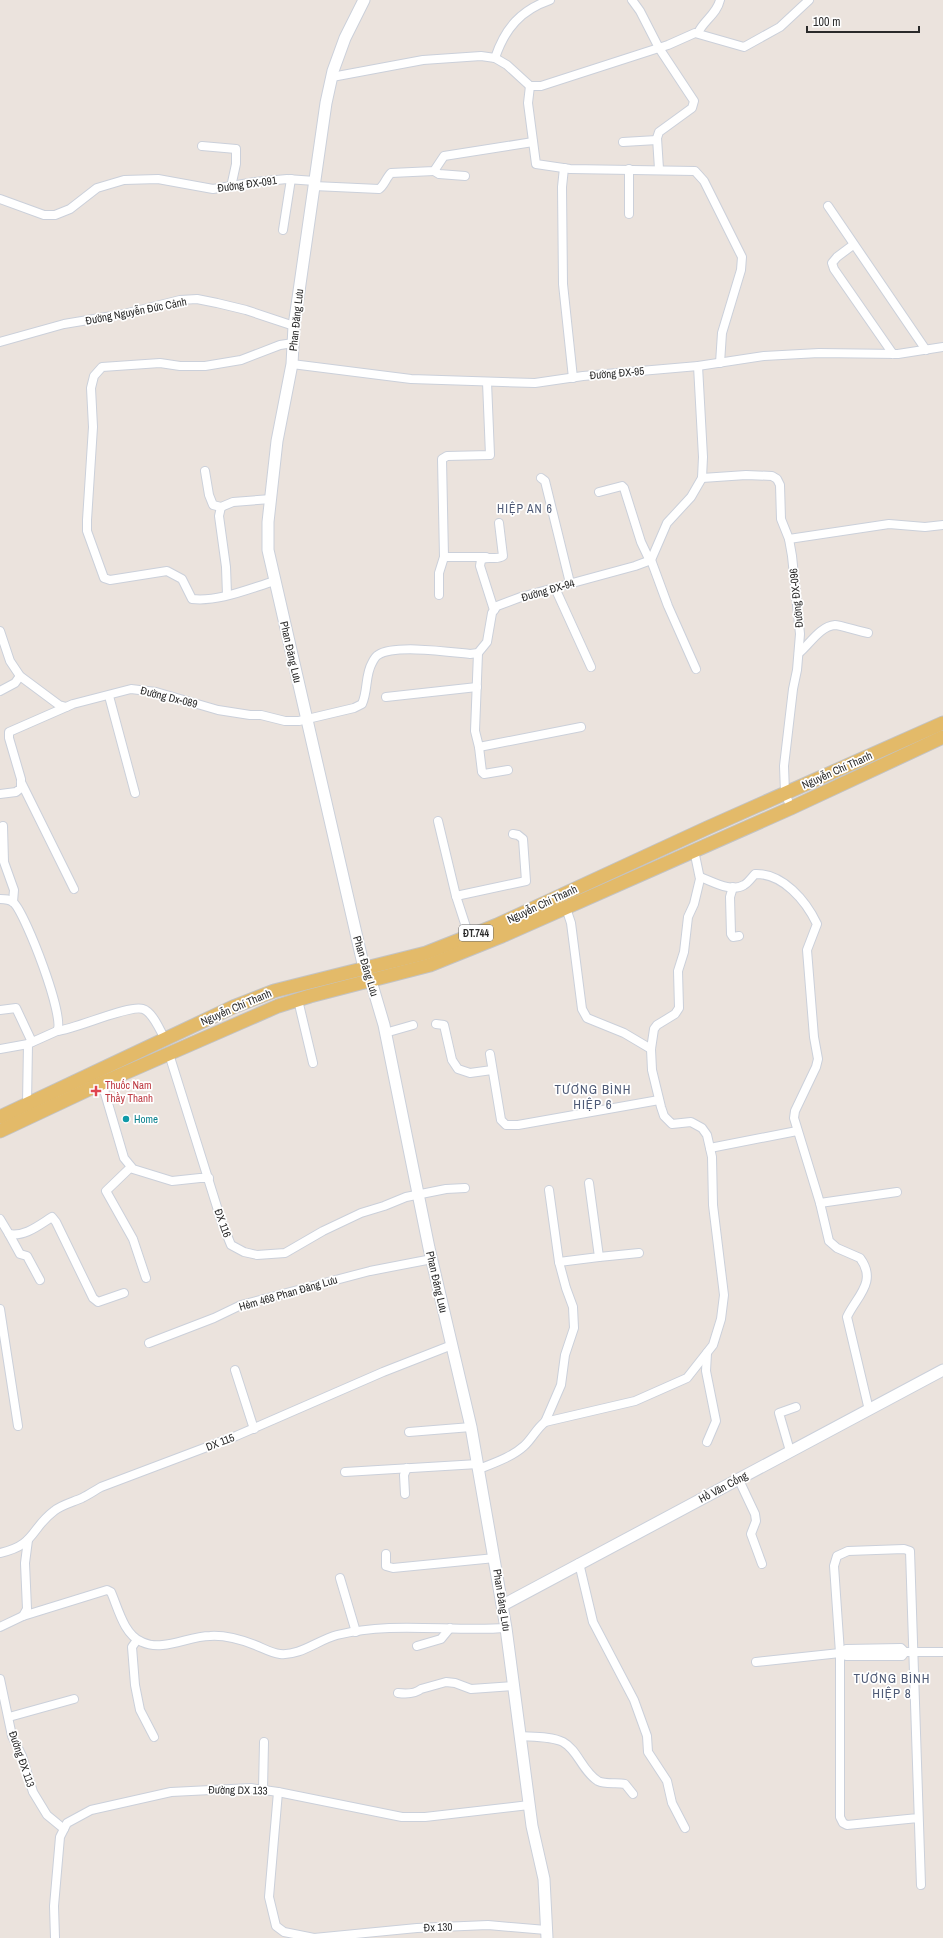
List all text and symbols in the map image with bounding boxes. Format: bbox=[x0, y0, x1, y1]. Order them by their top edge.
scale bar bbox=[807, 8, 919, 34]
text: 100 m bbox=[813, 14, 840, 30]
street label: Đường ĐX-091 bbox=[216, 173, 278, 195]
street label: Phan Đăng Lưu bbox=[286, 288, 306, 352]
street label: Đường Nguyễn Đức Cảnh bbox=[84, 294, 188, 328]
street label: Đường ĐX-95 bbox=[589, 364, 645, 382]
district label: HIỆP AN 6 bbox=[497, 501, 553, 517]
street label: Đường ĐX-096 bbox=[786, 568, 806, 628]
street label: Đường ĐX-94 bbox=[520, 576, 576, 604]
street label: Phan Đăng Lưu bbox=[277, 620, 305, 684]
street label: Đường Dx-089 bbox=[139, 683, 199, 711]
street label: Nguyễn Chí Thanh bbox=[800, 748, 874, 792]
street label: Nguyễn Chí Thanh bbox=[505, 882, 579, 926]
road number: ĐT.744 bbox=[459, 925, 493, 941]
street label: Phan Đăng Lưu bbox=[350, 934, 382, 998]
street label: Nguyễn Chí Thanh bbox=[198, 986, 274, 1028]
place label: Thuốc Nam Thầy Thanh bbox=[105, 1078, 153, 1105]
district label: TƯƠNG BÌNH HIỆP 6 bbox=[555, 1081, 631, 1113]
marker: Thuốc Nam Thầy Thanh bbox=[90, 1085, 102, 1097]
place label: Home bbox=[134, 1112, 158, 1126]
marker: Home bbox=[121, 1114, 131, 1124]
street label: ĐX 116 bbox=[211, 1207, 235, 1239]
street label: Phan Đăng Lưu bbox=[423, 1250, 451, 1314]
street label: Hẻm 468 Phan Đăng Lưu bbox=[237, 1272, 339, 1314]
street label: DX 115 bbox=[204, 1430, 236, 1454]
street label: Hồ Văn Cống bbox=[696, 1468, 750, 1506]
street label: Phan Đăng Lưu bbox=[490, 1568, 514, 1632]
district label: TƯƠNG BÌNH HIỆP 8 bbox=[854, 1670, 930, 1702]
street label: Đường ĐX 113 bbox=[6, 1729, 38, 1789]
street label: Đường DX 133 bbox=[208, 1782, 268, 1798]
street label: Đx 130 bbox=[423, 1920, 453, 1934]

